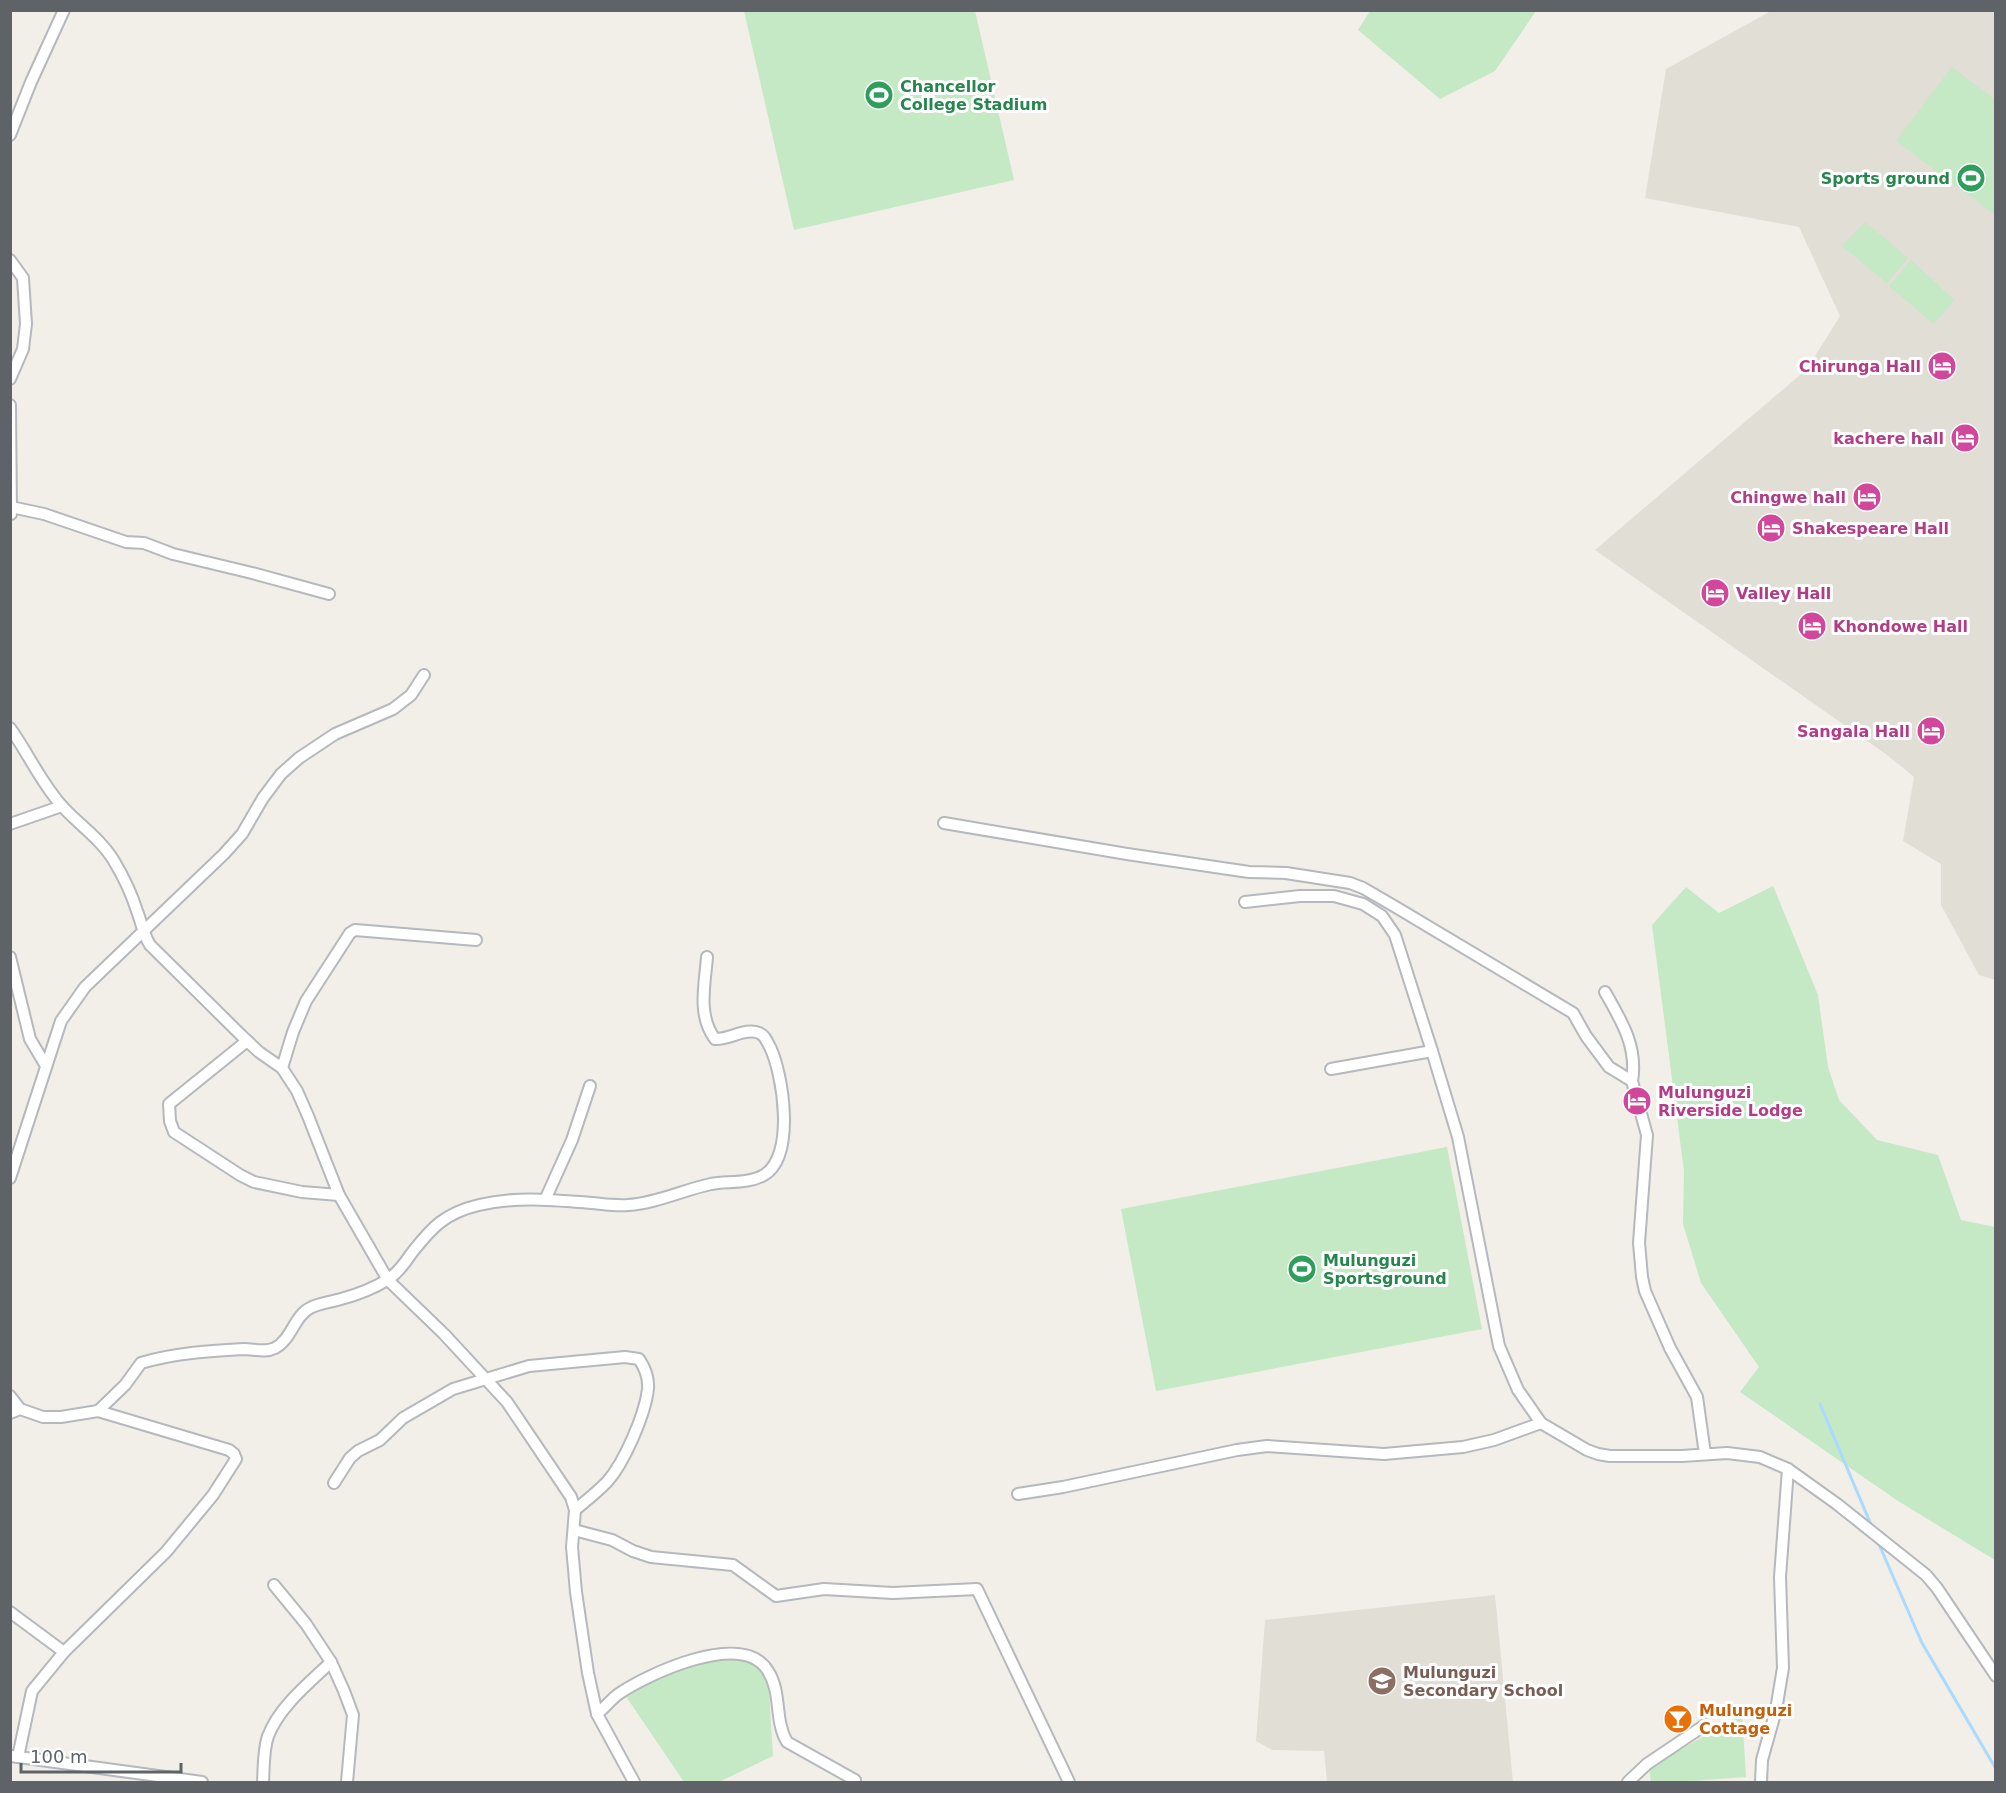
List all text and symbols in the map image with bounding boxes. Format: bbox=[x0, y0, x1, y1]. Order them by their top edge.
place label: Chancellor College Stadium bbox=[900, 77, 1047, 114]
sports icon: Chancellor College Stadium bbox=[863, 79, 895, 111]
sports icon: Sports ground bbox=[1955, 162, 1987, 194]
place label: Sports ground bbox=[1821, 169, 1950, 188]
hotel icon: Chirunga Hall bbox=[1926, 350, 1958, 382]
place label: Chirunga Hall bbox=[1799, 357, 1921, 376]
hotel icon: kachere hall bbox=[1949, 422, 1981, 454]
place label: kachere hall bbox=[1833, 429, 1944, 448]
hotel icon: Chingwe hall bbox=[1851, 481, 1883, 513]
place label: Chingwe hall bbox=[1730, 488, 1846, 507]
hotel icon: Shakespeare Hall bbox=[1755, 512, 1787, 544]
place label: Shakespeare Hall bbox=[1792, 519, 1949, 538]
hotel icon: Valley Hall bbox=[1699, 577, 1731, 609]
place label: Valley Hall bbox=[1736, 584, 1831, 603]
hotel icon: Khondowe Hall bbox=[1796, 610, 1828, 642]
place label: Khondowe Hall bbox=[1833, 617, 1968, 636]
hotel icon: Sangala Hall bbox=[1915, 715, 1947, 747]
place label: Sangala Hall bbox=[1797, 722, 1910, 741]
place label: Mulunguzi Riverside Lodge bbox=[1658, 1083, 1803, 1120]
hotel icon: Mulunguzi Riverside Lodge bbox=[1621, 1085, 1653, 1117]
place label: Mulunguzi Sportsground bbox=[1323, 1251, 1447, 1288]
sports icon: Mulunguzi Sportsground bbox=[1286, 1253, 1318, 1285]
place label: Mulunguzi Secondary School bbox=[1403, 1663, 1563, 1700]
school or university icon: Mulunguzi Secondary School bbox=[1366, 1665, 1398, 1697]
place label: Mulunguzi Cottage bbox=[1699, 1701, 1792, 1738]
bar icon: Mulunguzi Cottage bbox=[1662, 1703, 1694, 1735]
scale bar bbox=[21, 1736, 182, 1774]
text: 100 m bbox=[30, 1746, 88, 1767]

